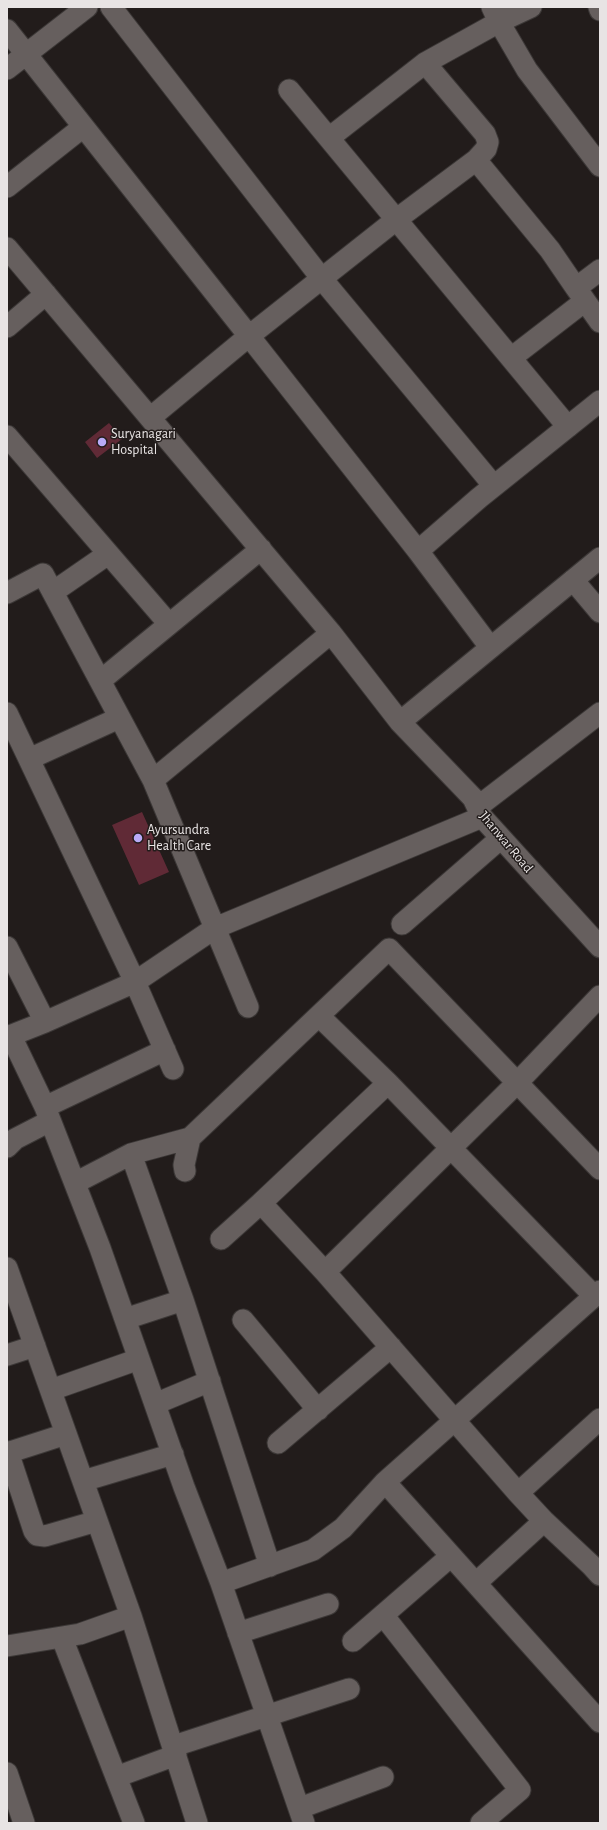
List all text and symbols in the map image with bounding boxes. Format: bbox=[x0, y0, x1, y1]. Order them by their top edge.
place label: Suryanagari Hospital bbox=[111, 426, 176, 458]
marker: Suryanagari Hospital bbox=[96, 436, 108, 448]
street label: Jhanwar Road bbox=[475, 808, 537, 876]
place label: Ayursundra Health Care bbox=[147, 822, 211, 854]
marker: Ayursundra Health Care bbox=[132, 832, 144, 844]

